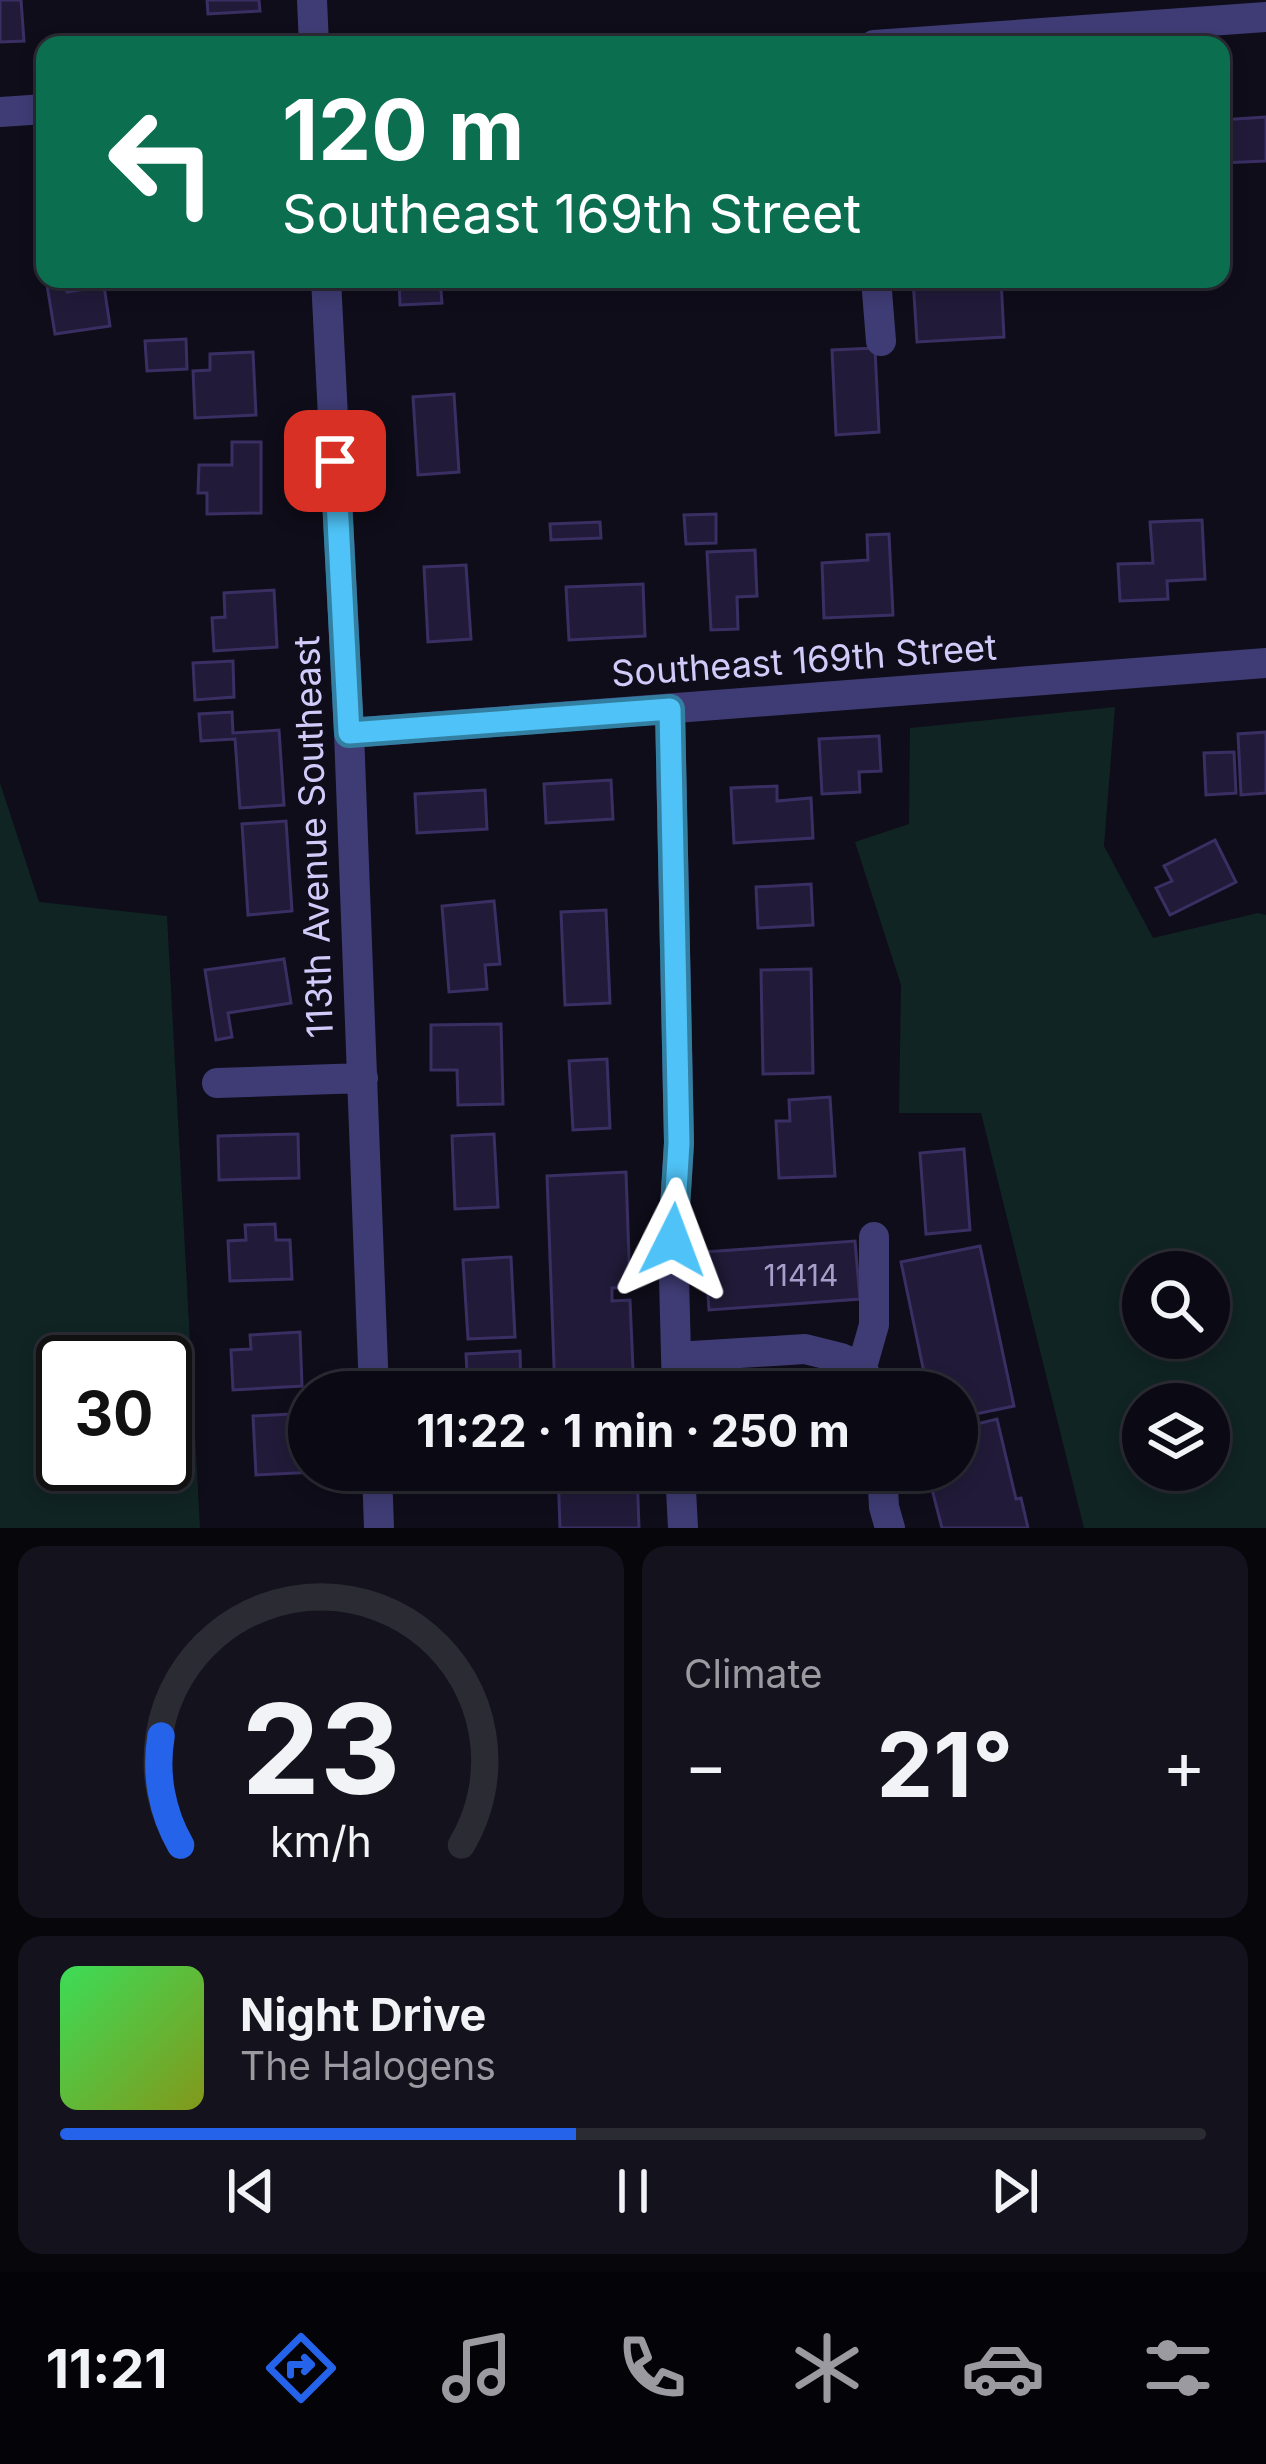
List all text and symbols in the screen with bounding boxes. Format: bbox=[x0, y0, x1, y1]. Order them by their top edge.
text: 120 m bbox=[282, 79, 524, 180]
icon: left bbox=[84, 84, 240, 240]
text: Southeast 169th Street bbox=[282, 181, 861, 246]
pin bbox=[284, 410, 386, 512]
icon: arrive bbox=[302, 428, 368, 494]
street label: Southeast 169th Street bbox=[610, 625, 998, 695]
street label: 113th Avenue Southeast bbox=[284, 635, 342, 1039]
position arrow bbox=[610, 1177, 736, 1303]
map controls bbox=[1122, 1251, 1230, 1491]
button: search bbox=[1122, 1251, 1230, 1359]
house number: 11414 bbox=[764, 1257, 838, 1293]
speed limit sign: 30 bbox=[36, 1335, 192, 1491]
button: layers bbox=[1122, 1383, 1230, 1491]
text: 11:22 · 1 min · 250 m bbox=[416, 1403, 850, 1458]
text: Climate bbox=[684, 1650, 823, 1697]
text: 23 bbox=[241, 1673, 401, 1824]
text: 21° bbox=[877, 1710, 1013, 1819]
text: − bbox=[684, 1725, 728, 1805]
text: + bbox=[1162, 1725, 1206, 1805]
text: km/h bbox=[270, 1815, 372, 1867]
text: Night Drive bbox=[240, 1987, 486, 2042]
text: The Halogens bbox=[240, 2042, 496, 2089]
icon: previous bbox=[218, 2158, 284, 2224]
icon: pause bbox=[600, 2158, 666, 2224]
icon: next bbox=[982, 2158, 1048, 2224]
icon: directions bbox=[259, 2326, 343, 2410]
icon: music bbox=[435, 2326, 519, 2410]
icon: phone bbox=[610, 2326, 694, 2410]
icon: climate bbox=[785, 2326, 869, 2410]
icon: car bbox=[961, 2326, 1045, 2410]
icon: filters bbox=[1136, 2326, 1220, 2410]
text: 11:21 bbox=[46, 2336, 168, 2401]

